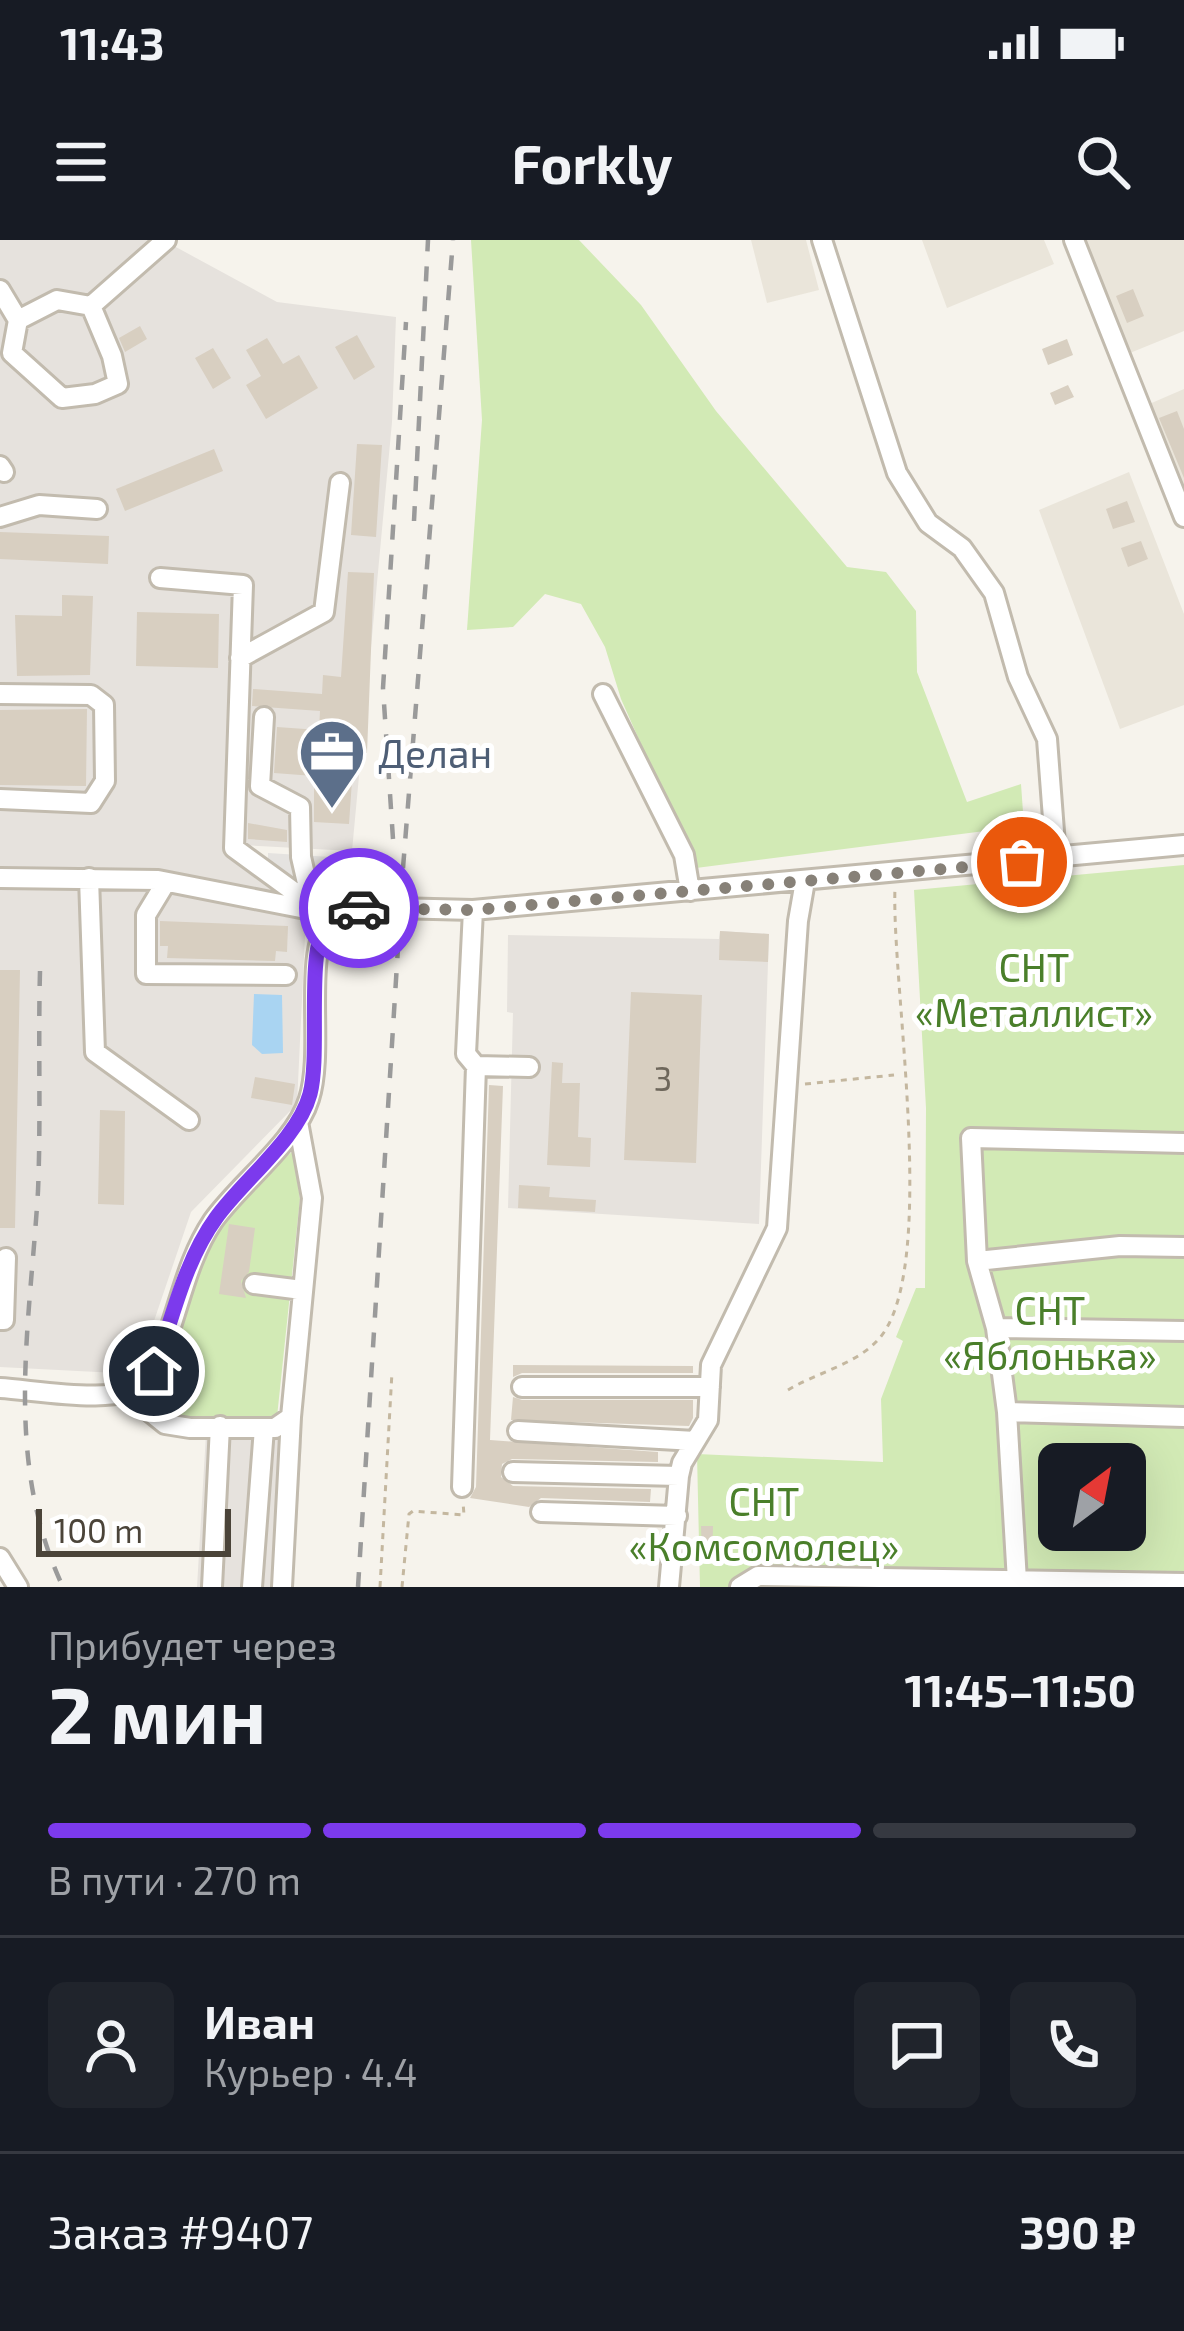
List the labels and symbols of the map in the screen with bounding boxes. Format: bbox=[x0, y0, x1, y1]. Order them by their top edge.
office icon: Делан bbox=[297, 717, 367, 811]
place label: Делан bbox=[378, 729, 492, 776]
pin bbox=[971, 811, 1073, 913]
courier bbox=[299, 848, 419, 968]
park label: СНТ «Металлист» bbox=[915, 943, 1153, 1035]
house number: 3 bbox=[654, 1058, 672, 1098]
park label: СНТ «Яблонька» bbox=[943, 1286, 1157, 1378]
pin bbox=[103, 1320, 205, 1422]
north arrow bbox=[1038, 1443, 1146, 1551]
park label: СНТ «Комсомолец» bbox=[629, 1477, 899, 1569]
scale bar bbox=[36, 1503, 231, 1556]

